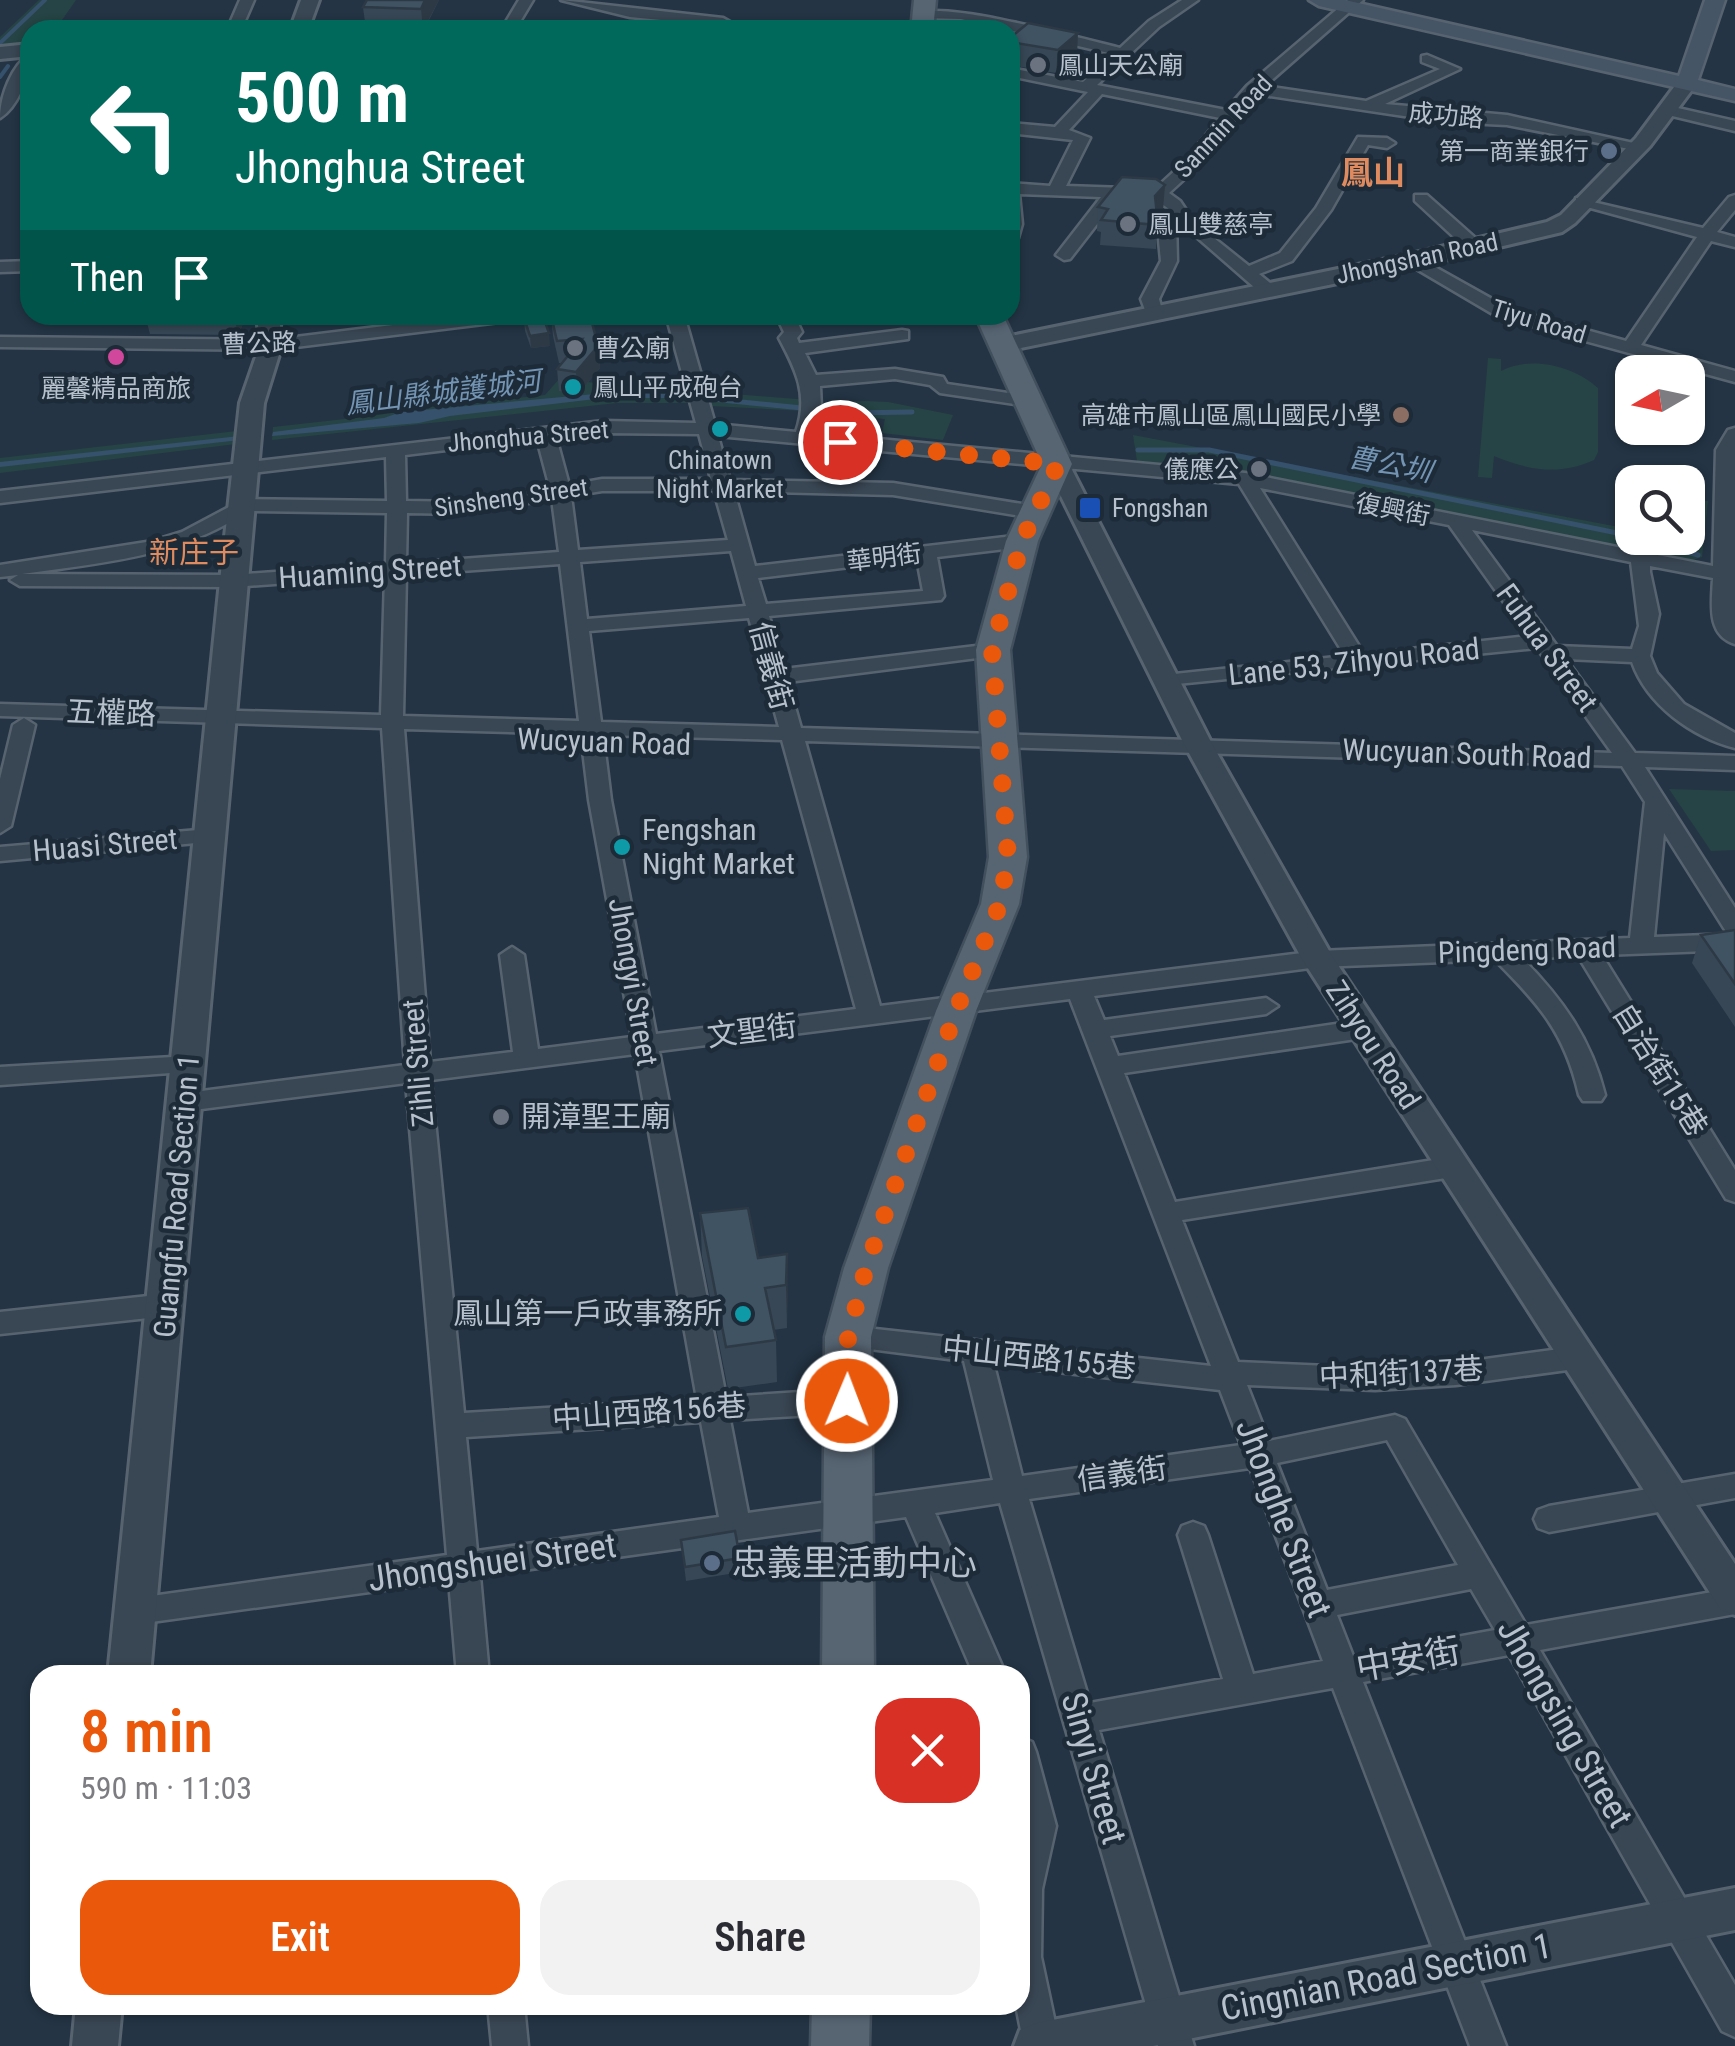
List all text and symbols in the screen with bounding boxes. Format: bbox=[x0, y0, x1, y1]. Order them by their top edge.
place label: 鳳山天公廟 bbox=[1058, 51, 1183, 80]
marker: 鳳山天公廟 bbox=[1027, 54, 1049, 76]
text: 500 m bbox=[235, 57, 409, 139]
icon: left bbox=[70, 60, 200, 190]
street label: Sanmin Road bbox=[1169, 69, 1278, 184]
street label: 成功路 bbox=[1407, 98, 1485, 133]
place label: 第一商業銀行 bbox=[1439, 137, 1589, 166]
marker: 第一商業銀行 bbox=[1598, 140, 1620, 162]
text: Jhonghua Street bbox=[235, 141, 526, 194]
district label: 鳳山 bbox=[1341, 154, 1405, 192]
place label: 鳳山雙慈亭 bbox=[1148, 210, 1273, 239]
marker: 鳳山雙慈亭 bbox=[1117, 213, 1139, 235]
street label: Jhongshan Road bbox=[1334, 227, 1501, 290]
icon: arrive bbox=[164, 250, 219, 305]
text: Then bbox=[70, 256, 144, 300]
street label: Tiyu Road bbox=[1488, 293, 1590, 350]
street label: 曹公路 bbox=[221, 328, 297, 359]
place label: 曹公廟 bbox=[595, 334, 670, 363]
marker: 曹公廟 bbox=[564, 337, 586, 359]
marker: 麗馨精品商旅 bbox=[105, 346, 127, 368]
north arrow bbox=[1615, 355, 1705, 445]
map controls bbox=[1615, 355, 1705, 555]
water label: 鳳山縣城護城河 bbox=[344, 364, 547, 421]
place label: 鳳山平成砲台 bbox=[593, 373, 743, 402]
place label: 麗馨精品商旅 bbox=[41, 374, 191, 403]
marker: 鳳山平成砲台 bbox=[562, 376, 584, 398]
pin bbox=[798, 400, 883, 485]
place label: 高雄市鳳山區鳳山國民小學 bbox=[1081, 401, 1381, 430]
marker: 高雄市鳳山區鳳山國民小學 bbox=[1390, 404, 1412, 426]
street label: Jhonghua Street bbox=[446, 415, 610, 458]
icon: arrive bbox=[813, 415, 868, 470]
marker: Chinatown Night Market bbox=[709, 418, 731, 440]
water label: 曹公圳 bbox=[1346, 440, 1438, 489]
place label: Chinatown Night Market bbox=[656, 446, 784, 504]
place label: 儀應公 bbox=[1164, 455, 1239, 484]
marker: 儀應公 bbox=[1248, 458, 1270, 480]
button: search bbox=[1615, 465, 1705, 555]
street label: Sinsheng Street bbox=[432, 472, 590, 523]
street label: 復興街 bbox=[1353, 488, 1432, 531]
place label: Fongshan bbox=[1112, 494, 1208, 523]
marker: Fongshan bbox=[1077, 495, 1103, 521]
district label: 新庄子 bbox=[149, 535, 239, 570]
street label: 華明街 bbox=[845, 539, 923, 576]
street label: Huaming Street bbox=[277, 548, 463, 595]
street label: Fuhua Street bbox=[1489, 577, 1605, 718]
street label: 信義街 bbox=[743, 618, 800, 714]
street label: Lane 53, Zihyou Road bbox=[1227, 631, 1481, 692]
street label: 五權路 bbox=[65, 693, 157, 732]
street label: Wucyuan Road bbox=[516, 721, 692, 762]
street label: Wucyuan South Road bbox=[1342, 732, 1592, 775]
place label: Fengshan Night Market bbox=[642, 812, 795, 881]
street label: Huasi Street bbox=[31, 821, 179, 868]
marker: Fengshan Night Market bbox=[611, 836, 633, 858]
street label: Jhongyi Street bbox=[602, 895, 665, 1069]
street label: Pingdeng Road bbox=[1437, 929, 1617, 970]
street label: Zihyou Road bbox=[1319, 974, 1428, 1115]
street label: 自治街15巷 bbox=[1606, 997, 1715, 1142]
street label: Zihli Street bbox=[394, 998, 441, 1128]
street label: 文聖街 bbox=[705, 1008, 799, 1053]
street label: Guangfu Road Section 1 bbox=[147, 1053, 206, 1339]
place label: 開漳聖王廟 bbox=[521, 1099, 671, 1134]
marker: 開漳聖王廟 bbox=[490, 1106, 512, 1128]
place label: 鳳山第一戶政事務所 bbox=[453, 1296, 723, 1331]
marker: 鳳山第一戶政事務所 bbox=[732, 1303, 754, 1325]
street label: 中山西路155巷 bbox=[941, 1330, 1138, 1385]
position arrow bbox=[795, 1349, 899, 1453]
street label: 中和街137巷 bbox=[1318, 1351, 1484, 1394]
street label: 中山西路156巷 bbox=[551, 1387, 747, 1436]
street label: Jhonghe Street bbox=[1227, 1413, 1340, 1623]
street label: 信義街 bbox=[1075, 1450, 1169, 1497]
street label: Jhongshuei Street bbox=[365, 1525, 619, 1600]
place label: 忠義里活動中心 bbox=[732, 1543, 977, 1584]
marker: 忠義里活動中心 bbox=[701, 1552, 723, 1574]
street label: Jhongsing Street bbox=[1488, 1612, 1641, 1835]
street label: 中安街 bbox=[1353, 1630, 1463, 1689]
street label: Sinyi Street bbox=[1052, 1688, 1135, 1849]
text: 8 min bbox=[80, 1696, 213, 1767]
button: close bbox=[875, 1698, 980, 1803]
text: 590 m · 11:03 bbox=[80, 1769, 252, 1807]
button: Exit bbox=[80, 1880, 520, 1995]
button: Share bbox=[540, 1880, 980, 1995]
street label: Cingnian Road Section 1 bbox=[1217, 1925, 1555, 2030]

